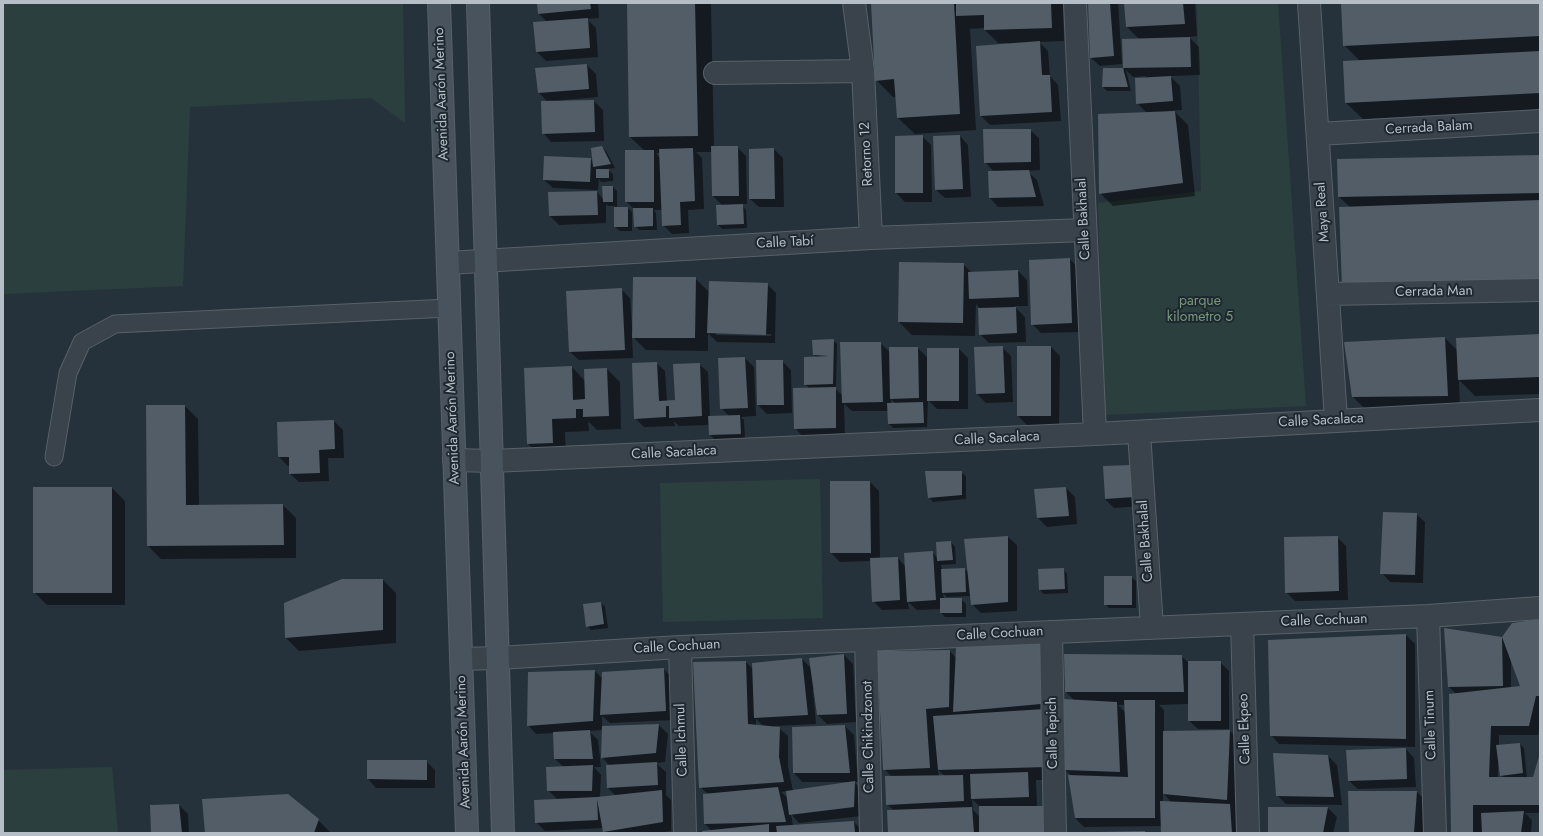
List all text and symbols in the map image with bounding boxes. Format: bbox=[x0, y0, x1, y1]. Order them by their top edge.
street label: Avenida Aarón Merino bbox=[431, 27, 453, 161]
street label: Cerrada Balam bbox=[1385, 117, 1473, 139]
street label: Retorno 12 bbox=[857, 121, 877, 187]
street label: Calle Bakhalal bbox=[1073, 178, 1095, 260]
street label: Maya Real bbox=[1313, 181, 1333, 243]
street label: Calle Tabí bbox=[756, 233, 814, 253]
street label: Cerrada Man bbox=[1395, 283, 1473, 301]
park label: parque kilometro 5 bbox=[1167, 294, 1233, 326]
street label: Avenida Aarón Merino bbox=[442, 351, 464, 485]
street label: Calle Sacalaca bbox=[1278, 410, 1364, 432]
street label: Calle Sacalaca bbox=[954, 428, 1040, 450]
street label: Calle Sacalaca bbox=[631, 442, 717, 464]
street label: Calle Bakhalal bbox=[1135, 499, 1157, 583]
street label: Calle Cochuan bbox=[1280, 611, 1368, 631]
street label: Calle Cochuan bbox=[956, 623, 1044, 645]
street label: Calle Cochuan bbox=[633, 636, 721, 658]
street label: Avenida Aarón Merino bbox=[453, 675, 475, 809]
street label: Calle Chikindzonot bbox=[860, 681, 878, 793]
street label: Calle Tinum bbox=[1421, 690, 1441, 760]
street label: Calle Ekpeo bbox=[1235, 693, 1255, 765]
street label: Calle Tepich bbox=[1044, 697, 1062, 769]
street label: Calle Ichmul bbox=[672, 703, 692, 777]

